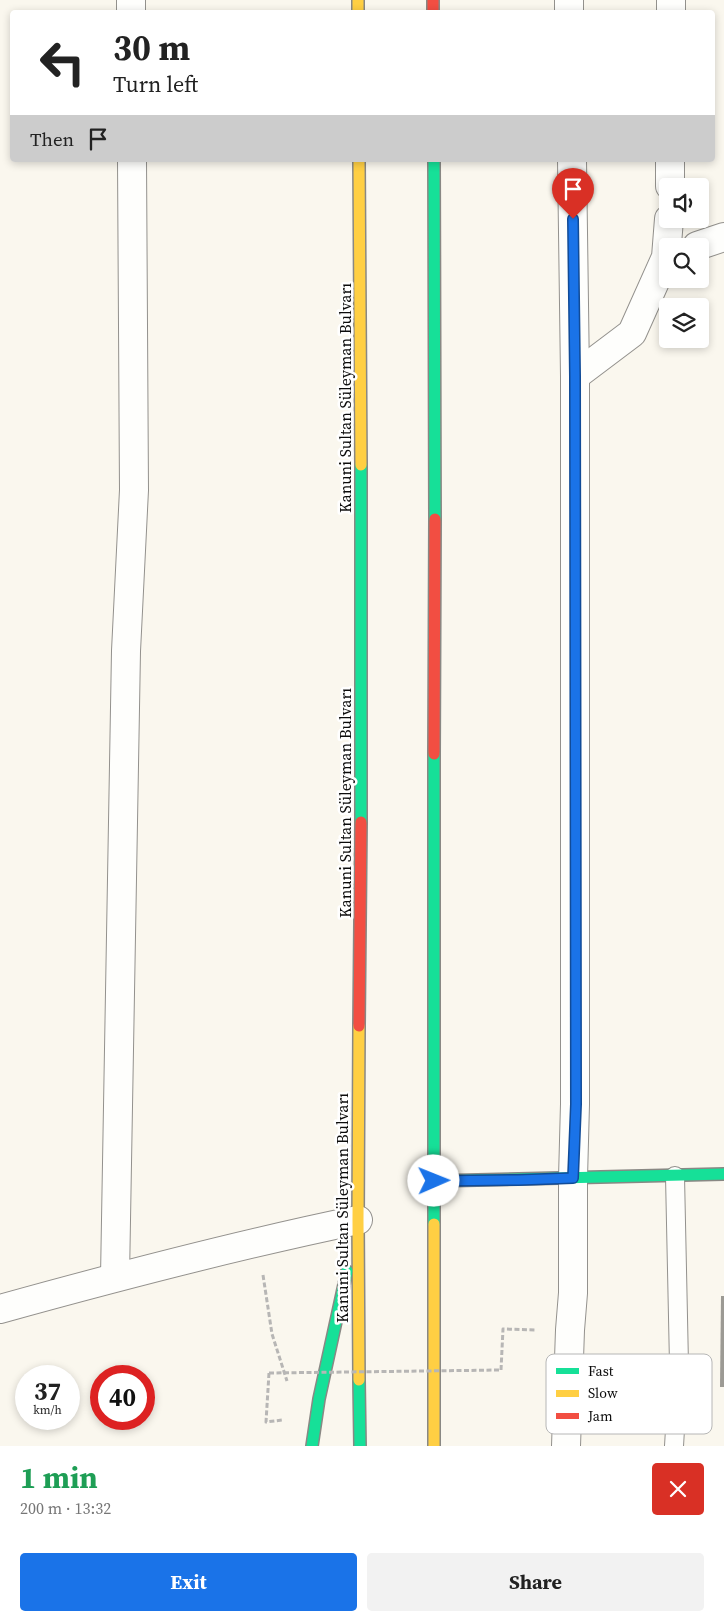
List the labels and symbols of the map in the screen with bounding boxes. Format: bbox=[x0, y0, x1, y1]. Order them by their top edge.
pin bbox=[552, 168, 594, 219]
street label: Kanuni Sultan Süleyman Bulvarı bbox=[334, 283, 356, 513]
street label: Kanuni Sultan Süleyman Bulvarı bbox=[334, 688, 356, 918]
street label: Kanuni Sultan Süleyman Bulvarı bbox=[331, 1093, 353, 1323]
position arrow bbox=[407, 1154, 459, 1206]
legend bbox=[546, 1354, 712, 1434]
text: Fast bbox=[588, 1361, 614, 1381]
speed limit sign: 40 bbox=[90, 1365, 155, 1430]
text: Slow bbox=[588, 1383, 618, 1403]
text: Jam bbox=[587, 1406, 613, 1426]

